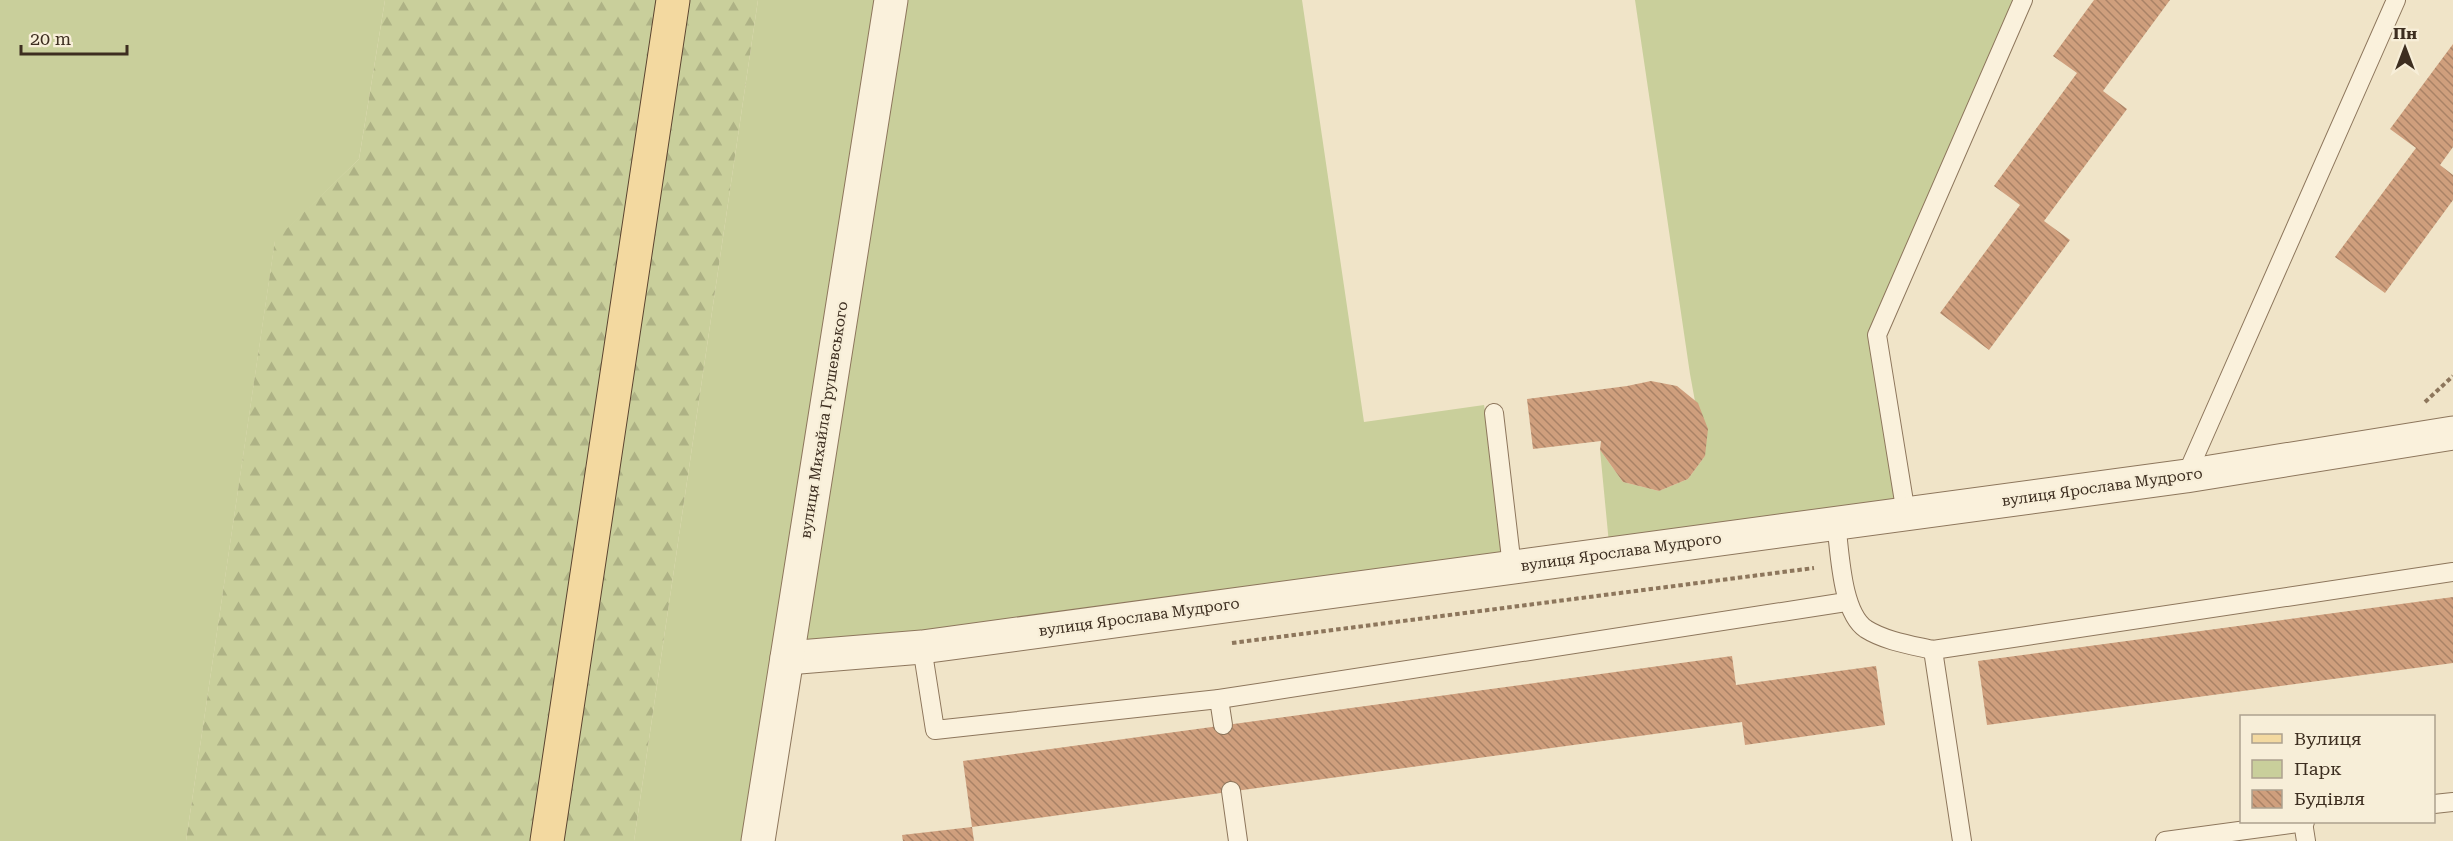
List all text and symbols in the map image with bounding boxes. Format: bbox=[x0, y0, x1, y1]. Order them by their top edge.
scale bar bbox=[21, 18, 128, 56]
north arrow bbox=[2375, 18, 2435, 78]
text: Пн bbox=[2393, 24, 2417, 43]
text: 20 m bbox=[30, 28, 71, 49]
street label: вулиця Михайла Грушевського bbox=[796, 300, 852, 540]
street label: вулиця Ярослава Мудрого bbox=[2000, 464, 2204, 510]
street label: вулиця Ярослава Мудрого bbox=[1519, 529, 1723, 575]
street label: вулиця Ярослава Мудрого bbox=[1037, 594, 1241, 640]
legend bbox=[2240, 715, 2435, 823]
text: Вулиця bbox=[2294, 728, 2361, 749]
text: Парк bbox=[2294, 758, 2342, 779]
text: Будівля bbox=[2294, 788, 2365, 809]

